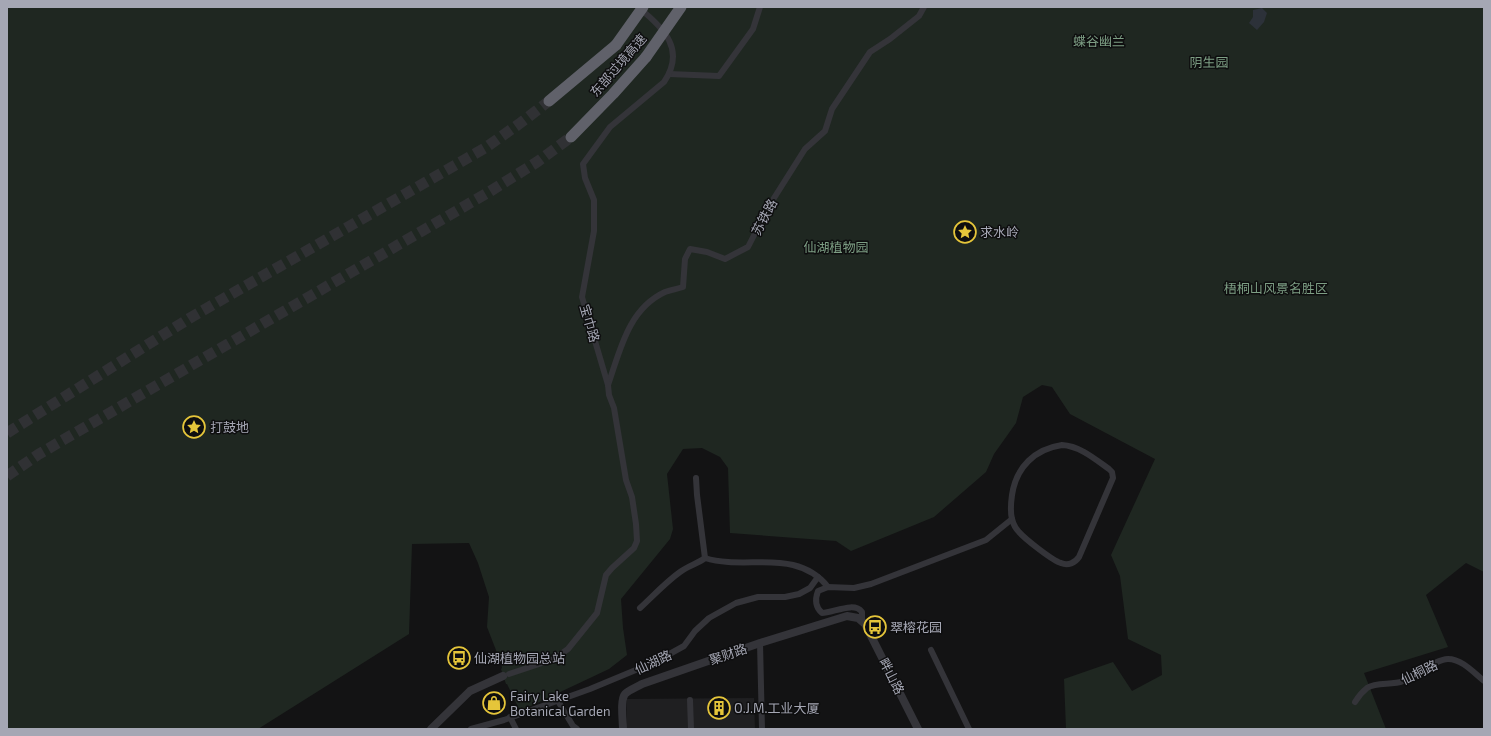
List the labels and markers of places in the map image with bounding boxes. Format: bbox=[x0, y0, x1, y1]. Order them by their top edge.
place icon: 求水岭 bbox=[952, 219, 978, 245]
place label: 求水岭 bbox=[980, 224, 1019, 240]
place icon: 打鼓地 bbox=[181, 414, 207, 440]
place label: 打鼓地 bbox=[210, 419, 249, 435]
bus stop icon: 翠榕花园 bbox=[862, 614, 888, 640]
place label: 翠榕花园 bbox=[890, 619, 942, 635]
bus stop icon: 仙湖植物园总站 bbox=[446, 645, 472, 671]
place label: 仙湖植物园总站 bbox=[474, 650, 565, 666]
place label: Fairy Lake Botanical Garden bbox=[510, 688, 611, 719]
shop icon: Fairy Lake Botanical Garden bbox=[481, 690, 507, 716]
building icon: O.J.M.工业大厦 bbox=[706, 695, 732, 721]
place label: O.J.M.工业大厦 bbox=[734, 700, 819, 716]

